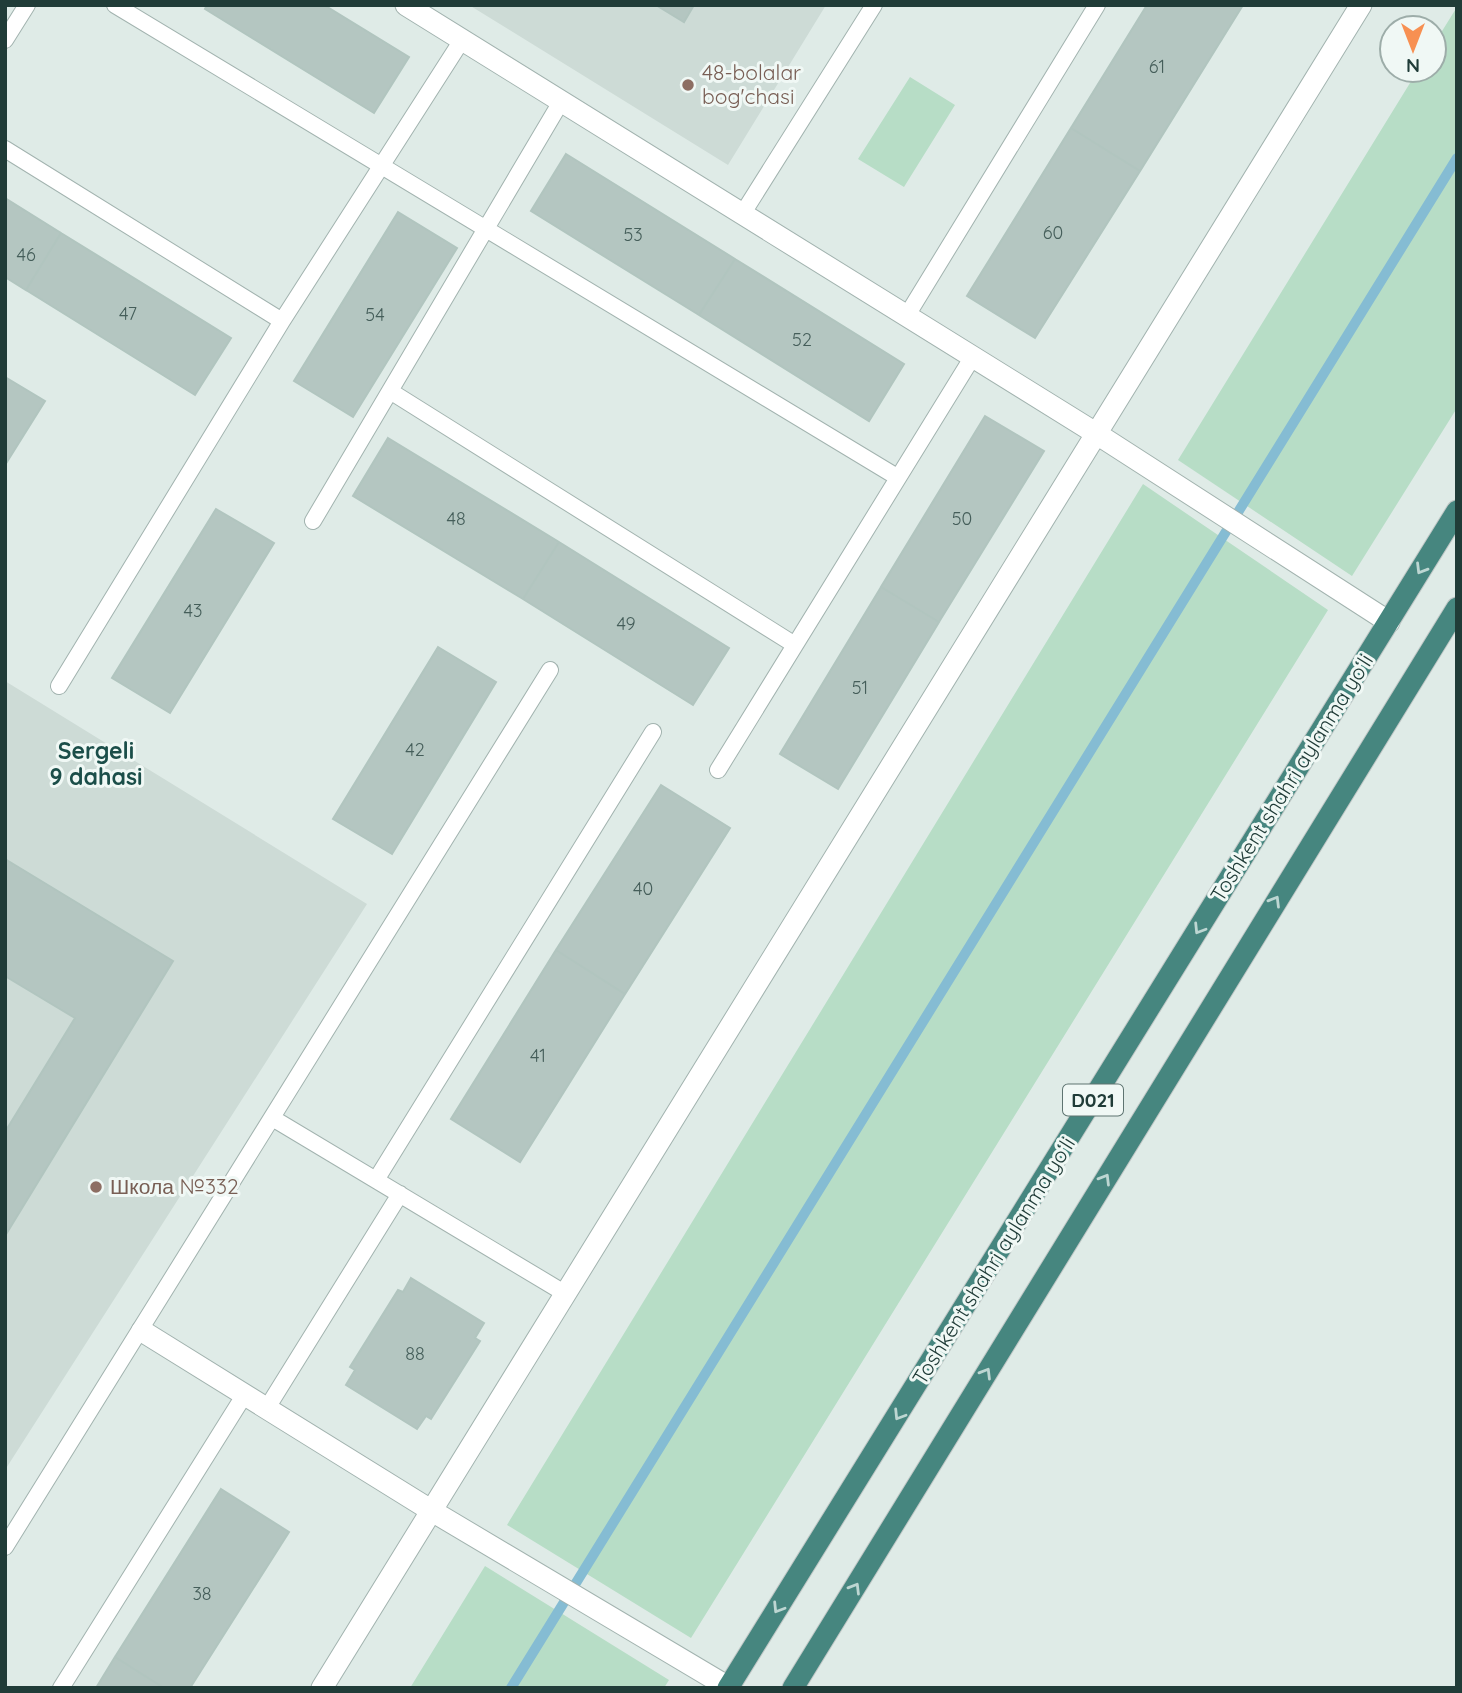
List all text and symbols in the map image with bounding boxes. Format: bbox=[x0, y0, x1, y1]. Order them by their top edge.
north arrow bbox=[1378, 14, 1448, 84]
text: N bbox=[1406, 54, 1420, 78]
house number: 61 bbox=[1149, 55, 1165, 78]
place label: 48-bolalar bog'chasi bbox=[702, 59, 801, 109]
marker: 48-bolalar bog'chasi bbox=[680, 77, 696, 93]
house number: 60 bbox=[1043, 221, 1063, 244]
house number: 53 bbox=[623, 223, 643, 246]
house number: 46 bbox=[16, 243, 36, 266]
house number: 47 bbox=[119, 302, 137, 325]
house number: 54 bbox=[365, 303, 385, 326]
house number: 52 bbox=[792, 328, 812, 351]
house number: 48 bbox=[446, 507, 466, 530]
house number: 50 bbox=[952, 507, 972, 530]
one-way arrow bbox=[1417, 561, 1430, 574]
house number: 43 bbox=[184, 599, 202, 622]
house number: 49 bbox=[616, 612, 636, 635]
street label: Toshkent shahri aylanma yoʻli bbox=[1204, 649, 1378, 906]
house number: 51 bbox=[852, 676, 868, 699]
district label: Sergeli 9 dahasi bbox=[50, 736, 142, 791]
house number: 42 bbox=[405, 738, 425, 761]
house number: 40 bbox=[633, 877, 653, 900]
one-way arrow bbox=[1267, 896, 1280, 909]
one-way arrow bbox=[1194, 922, 1207, 935]
house number: 41 bbox=[530, 1044, 546, 1067]
road number: D021 bbox=[1063, 1084, 1123, 1116]
street label: Toshkent shahri aylanma yoʻli bbox=[906, 1132, 1080, 1389]
place label: Школа №332 bbox=[110, 1173, 239, 1199]
one-way arrow bbox=[1097, 1173, 1110, 1186]
marker: Школа №332 bbox=[88, 1179, 104, 1195]
house number: 88 bbox=[405, 1342, 425, 1365]
one-way arrow bbox=[978, 1367, 991, 1380]
one-way arrow bbox=[894, 1407, 907, 1420]
house number: 38 bbox=[192, 1582, 212, 1605]
one-way arrow bbox=[846, 1582, 859, 1595]
one-way arrow bbox=[774, 1600, 787, 1613]

